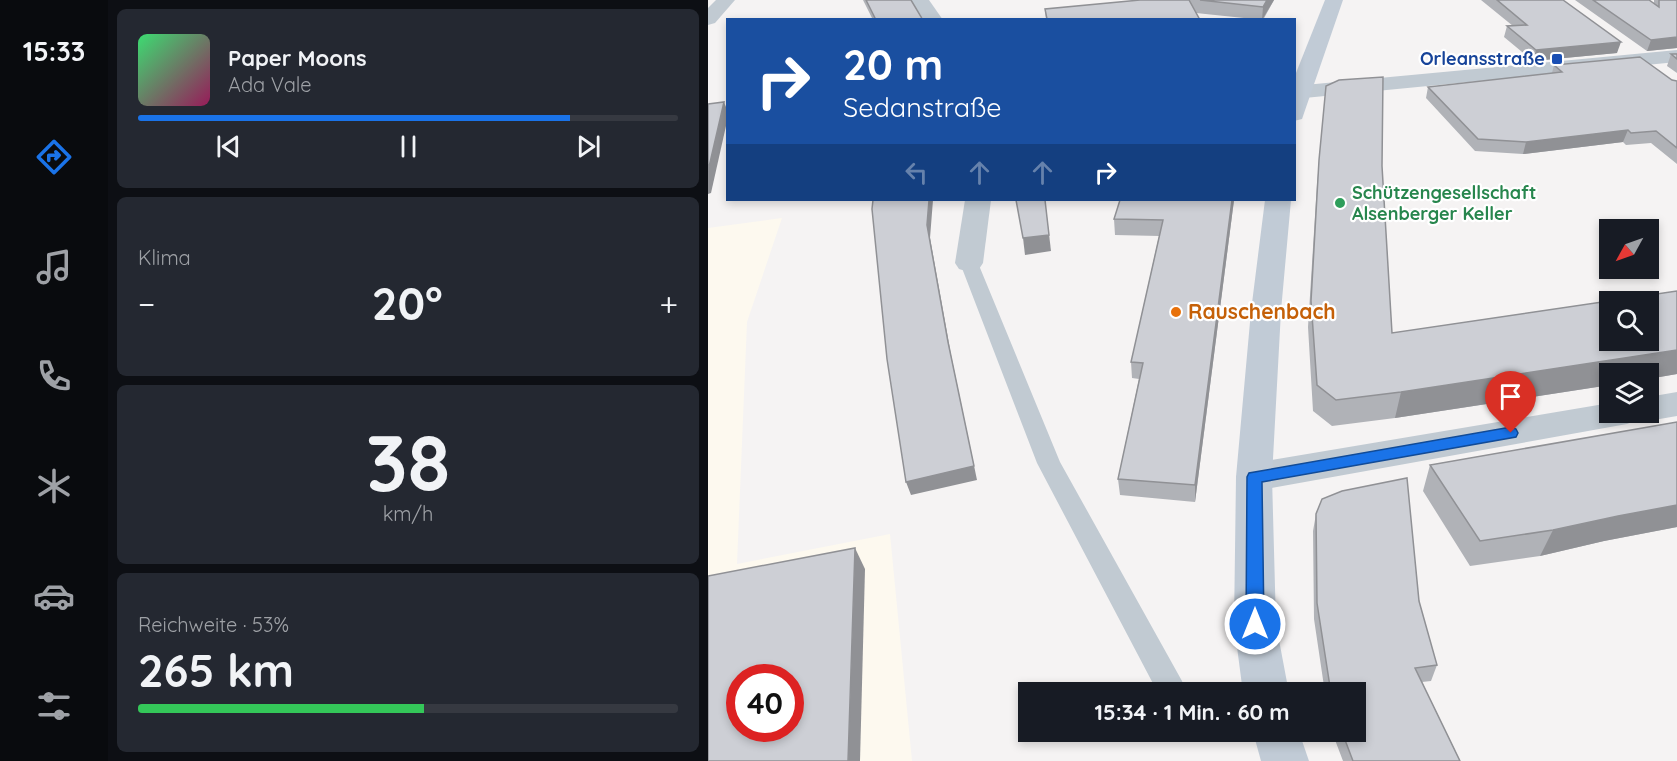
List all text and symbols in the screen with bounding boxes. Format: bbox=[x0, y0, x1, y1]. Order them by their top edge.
text: 15:33 bbox=[23, 34, 85, 68]
text: 20 m bbox=[843, 38, 943, 91]
icon: right bbox=[744, 42, 822, 120]
text: Paper Moons bbox=[228, 44, 367, 72]
place label: Orleansstraße bbox=[1420, 47, 1545, 70]
marker: Orleansstraße bbox=[1550, 52, 1564, 66]
text: Ada Vale bbox=[228, 72, 312, 97]
text: Sedanstraße bbox=[843, 90, 1002, 124]
icon: previous bbox=[212, 130, 245, 163]
icon: pause bbox=[392, 130, 425, 163]
icon: next bbox=[572, 130, 605, 163]
icon: directions bbox=[33, 136, 75, 178]
icon: left bbox=[900, 156, 933, 189]
icon: ahead bbox=[963, 156, 996, 189]
icon: ahead bbox=[1026, 156, 1059, 189]
icon: right bbox=[1089, 156, 1122, 189]
place label: Schützengesellschaft Alsenberger Keller bbox=[1352, 181, 1536, 225]
marker: Schützengesellschaft Alsenberger Keller bbox=[1333, 196, 1347, 210]
north arrow bbox=[1599, 219, 1659, 279]
map controls bbox=[1599, 219, 1659, 423]
text: Klima bbox=[138, 245, 191, 270]
icon: music bbox=[33, 246, 75, 288]
text: 20° bbox=[372, 275, 443, 331]
text: − bbox=[138, 283, 155, 324]
text: + bbox=[659, 283, 678, 324]
button: search bbox=[1599, 291, 1659, 351]
place label: Rauschenbach bbox=[1188, 298, 1336, 324]
marker: Rauschenbach bbox=[1169, 305, 1183, 319]
icon: phone bbox=[33, 355, 75, 397]
button: layers bbox=[1599, 363, 1659, 423]
pin bbox=[1485, 371, 1536, 433]
icon: arrive bbox=[1494, 380, 1527, 413]
text: 38 bbox=[366, 413, 450, 511]
icon: climate bbox=[33, 465, 75, 507]
text: km/h bbox=[383, 501, 433, 526]
icon: car bbox=[33, 575, 75, 617]
position arrow bbox=[1223, 592, 1287, 656]
text: Reichweite · 53% bbox=[138, 612, 289, 637]
text: 265 km bbox=[138, 642, 294, 698]
speed limit sign: 40 bbox=[726, 664, 804, 742]
icon: filters bbox=[33, 685, 75, 727]
text: 15:34 · 1 Min. · 60 m bbox=[1094, 698, 1290, 726]

